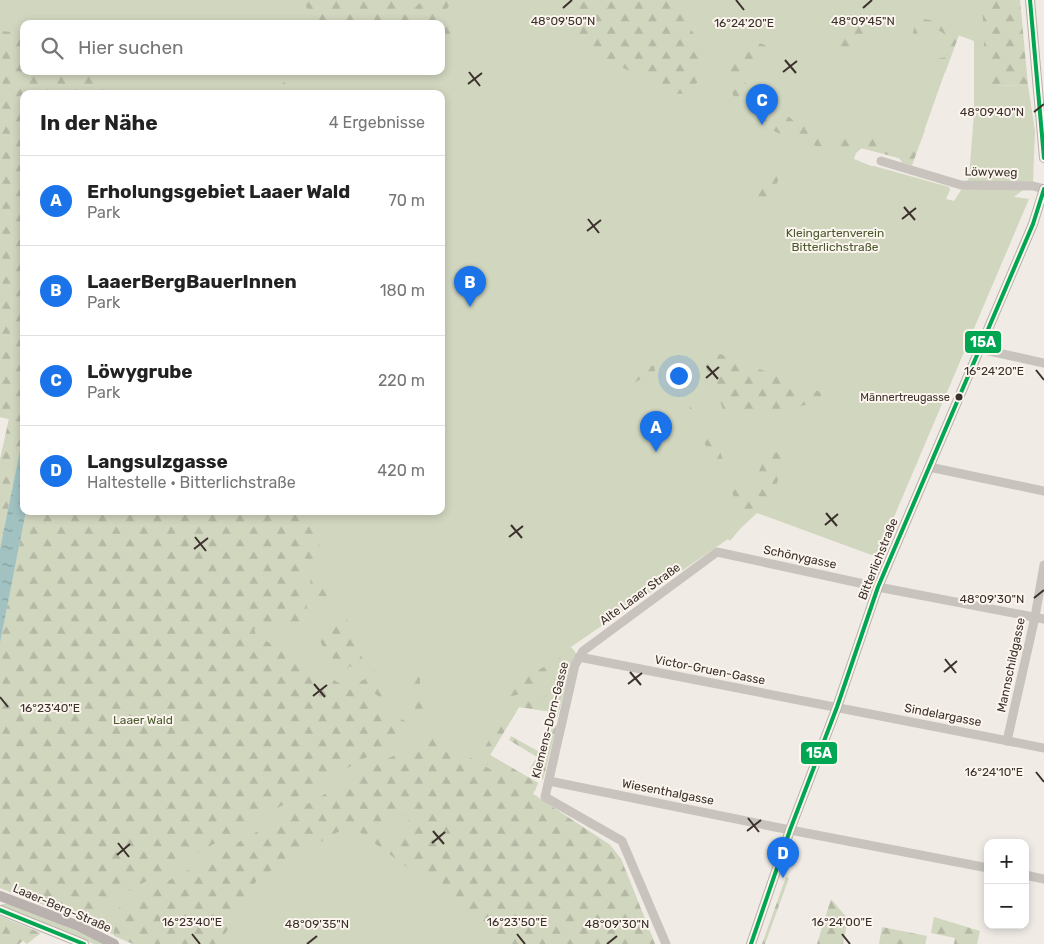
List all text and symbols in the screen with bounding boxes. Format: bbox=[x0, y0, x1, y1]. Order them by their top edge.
text: 48°09'50"N bbox=[531, 14, 595, 28]
text: 48°09'45"N bbox=[831, 14, 895, 28]
text: 16°24'20"E bbox=[714, 16, 774, 30]
search box bbox=[20, 20, 445, 75]
icon: search bbox=[38, 34, 66, 62]
text: Hier suchen bbox=[78, 36, 184, 59]
pin: C bbox=[746, 84, 778, 125]
text: 48°09'40"N bbox=[960, 105, 1024, 119]
text: In der Nähe bbox=[40, 110, 158, 135]
text: 4 Ergebnisse bbox=[329, 113, 425, 132]
street label: Löwyweg bbox=[964, 165, 1018, 179]
text: Erholungsgebiet Laaer Wald bbox=[87, 180, 350, 203]
text: A bbox=[50, 191, 62, 210]
text: 70 m bbox=[388, 191, 425, 210]
text: Park bbox=[87, 203, 120, 222]
park label: Kleingartenverein Bitterlichstraße bbox=[786, 226, 884, 254]
pin: B bbox=[454, 266, 486, 307]
text: LaaerBergBauerInnen bbox=[87, 270, 297, 293]
text: B bbox=[50, 281, 62, 300]
text: 180 m bbox=[380, 281, 425, 300]
text: Park bbox=[87, 293, 120, 312]
line badge: 15A bbox=[964, 330, 1002, 354]
text: 15A bbox=[970, 334, 996, 351]
text: Löwygrube bbox=[87, 360, 193, 383]
your location bbox=[666, 363, 692, 389]
text: 16°24'20"E bbox=[964, 364, 1024, 378]
text: C bbox=[50, 371, 62, 390]
text: 220 m bbox=[378, 371, 425, 390]
text: Park bbox=[87, 383, 120, 402]
place label: Männertreugasse bbox=[860, 391, 950, 404]
marker: Männertreugasse bbox=[954, 392, 964, 402]
pin: A bbox=[640, 411, 672, 452]
text: Langsulzgasse bbox=[87, 450, 228, 473]
text: D bbox=[50, 461, 62, 480]
text: 420 m bbox=[377, 461, 425, 480]
text: Haltestelle · Bitterlichstraße bbox=[87, 473, 296, 492]
street label: Bitterlichstraße bbox=[855, 516, 901, 602]
street label: Schönygasse bbox=[762, 542, 838, 572]
street label: Alte Laaer Straße bbox=[597, 560, 683, 628]
text: 48°09'30"N bbox=[960, 592, 1024, 606]
street label: Mannschildgasse bbox=[994, 616, 1028, 714]
street label: Victor-Gruen-Gasse bbox=[654, 652, 767, 688]
street label: Klemens-Dorn-Gasse bbox=[529, 660, 571, 780]
text: 16°23'40"E bbox=[20, 701, 80, 715]
street label: Sindelargasse bbox=[903, 701, 983, 729]
park label: Laaer Wald bbox=[113, 713, 173, 727]
line badge: 15A bbox=[800, 741, 838, 765]
text: 15A bbox=[806, 745, 832, 762]
text: 16°24'10"E bbox=[965, 765, 1023, 779]
street label: Wiesenthalgasse bbox=[621, 776, 716, 808]
pin: D bbox=[767, 837, 799, 878]
map controls bbox=[984, 839, 1029, 929]
button: + bbox=[984, 839, 1029, 884]
street label: Laaer-Berg-Straße bbox=[11, 881, 114, 935]
button: − bbox=[984, 884, 1029, 929]
text: 16°23'40"E bbox=[162, 915, 222, 929]
text: 16°23'50"E bbox=[487, 915, 547, 929]
text: 16°24'00"E bbox=[812, 915, 872, 929]
text: 48°09'35"N bbox=[285, 917, 349, 931]
text: 48°09'30"N bbox=[585, 917, 649, 931]

